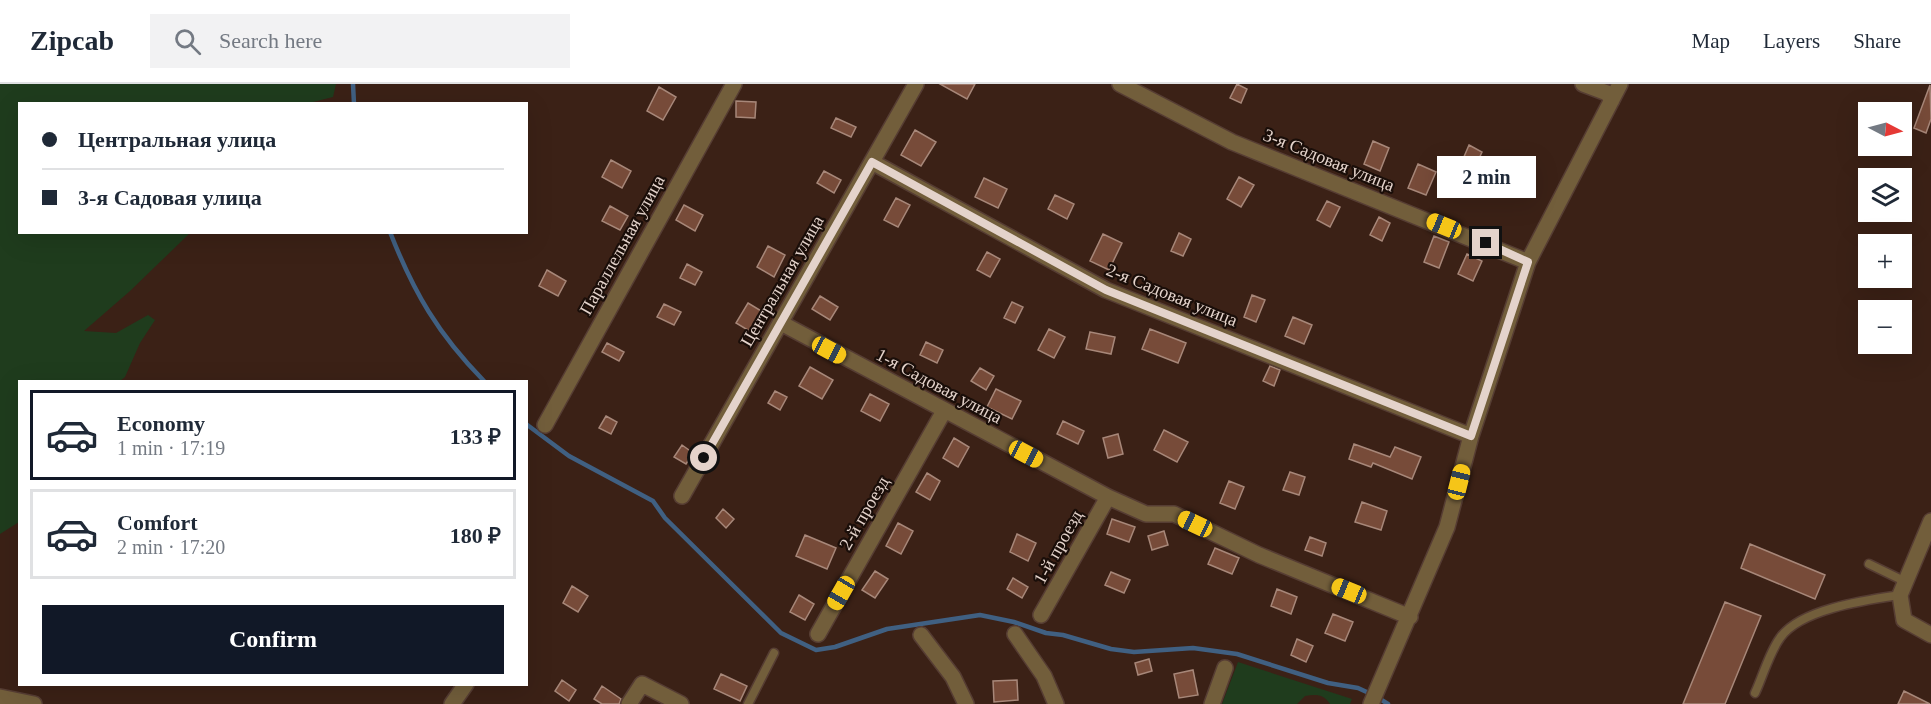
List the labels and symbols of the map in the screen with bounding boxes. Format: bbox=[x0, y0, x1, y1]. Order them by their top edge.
north arrow bbox=[1858, 102, 1912, 156]
street label: 3-я Садовая улица bbox=[1261, 125, 1397, 195]
callout: 2 min bbox=[1436, 156, 1536, 198]
street label: Параллельная улица bbox=[575, 172, 669, 318]
car bbox=[1424, 211, 1464, 241]
street label: Центральная улица bbox=[736, 212, 828, 350]
route end bbox=[1472, 229, 1499, 256]
street label: 2-я Садовая улица bbox=[1104, 260, 1240, 330]
car bbox=[809, 334, 849, 366]
street label: 1-я Садовая улица bbox=[873, 344, 1005, 428]
car bbox=[1006, 438, 1046, 470]
route start bbox=[690, 444, 717, 471]
car bbox=[1446, 462, 1472, 502]
street label: 2-й проезд bbox=[835, 473, 893, 553]
street label: 1-й проезд bbox=[1030, 507, 1086, 587]
car bbox=[1175, 508, 1215, 540]
car bbox=[824, 573, 858, 613]
car bbox=[1329, 576, 1369, 606]

